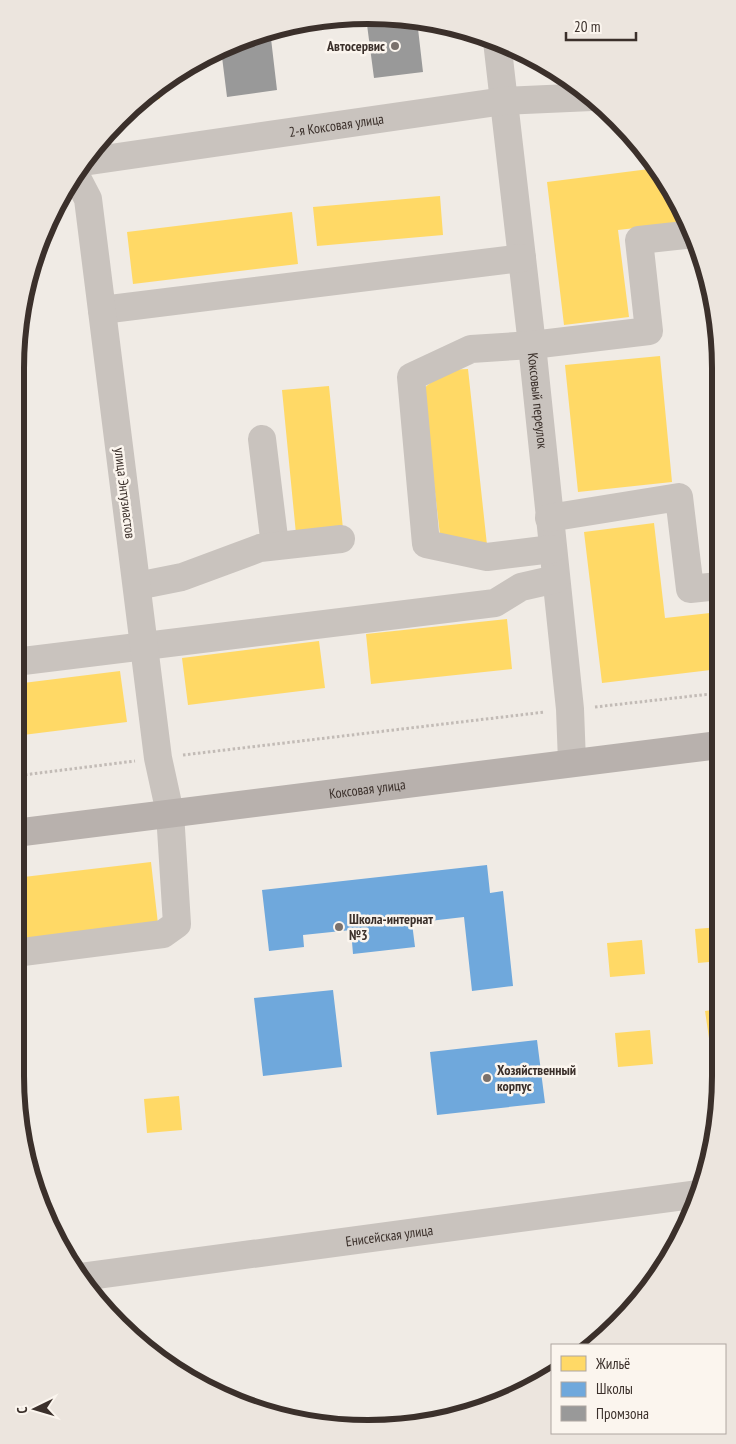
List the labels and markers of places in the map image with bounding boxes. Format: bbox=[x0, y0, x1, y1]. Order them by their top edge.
place label: Автосервис bbox=[326, 37, 385, 55]
marker: Автосервис bbox=[389, 40, 401, 52]
place label: Школа-интернат №3 bbox=[349, 910, 433, 944]
marker: Школа-интернат №3 bbox=[333, 921, 345, 933]
place label: Хозяйственный корпус bbox=[497, 1061, 576, 1095]
marker: Хозяйственный корпус bbox=[481, 1072, 493, 1084]

